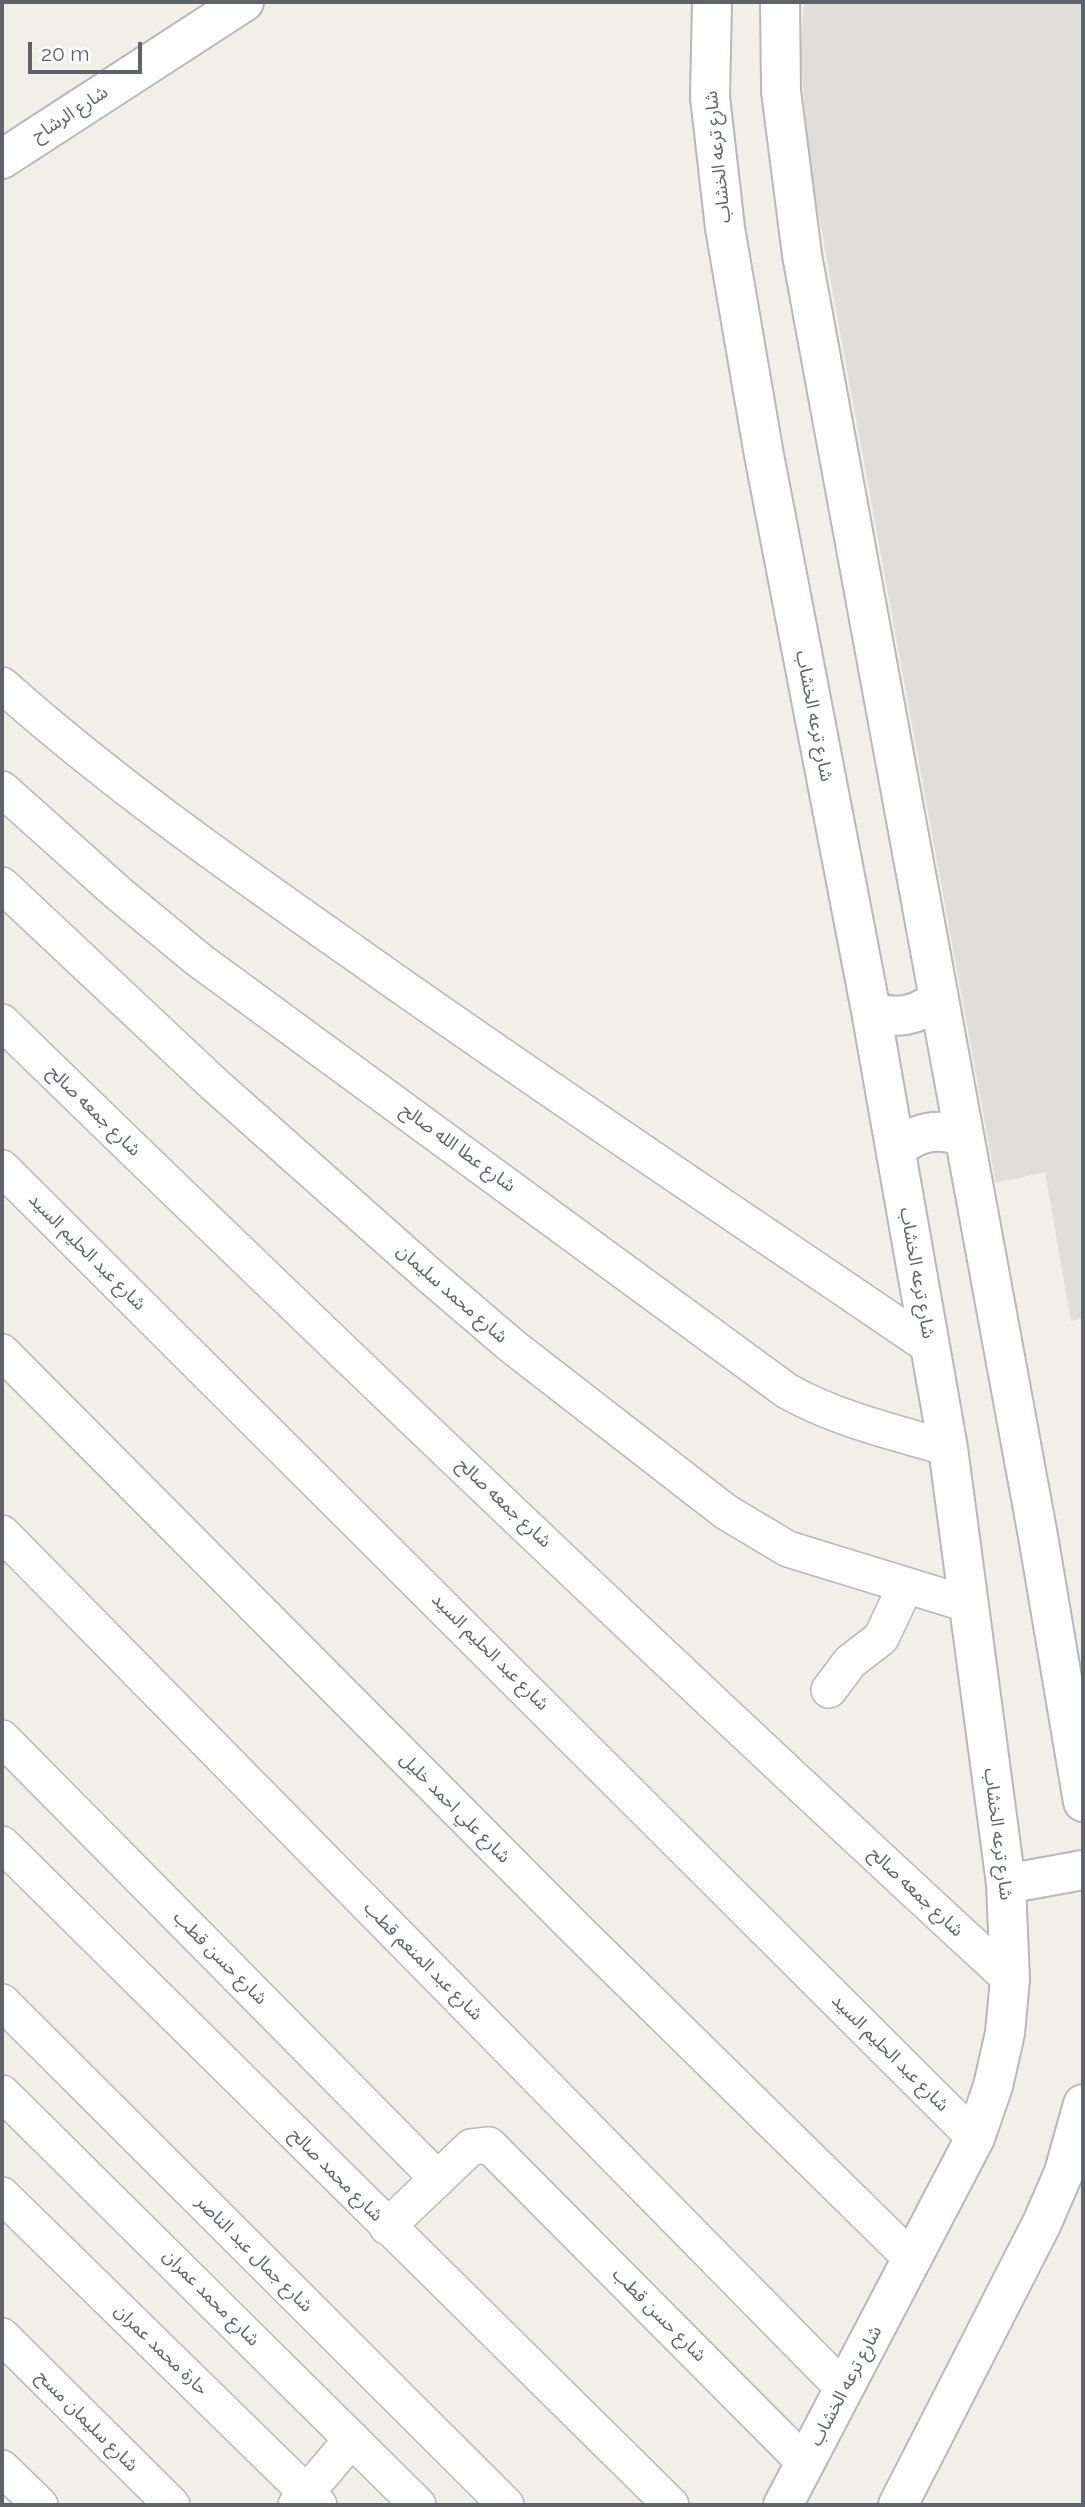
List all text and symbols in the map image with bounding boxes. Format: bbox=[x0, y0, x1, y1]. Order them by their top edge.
scale bar bbox=[32, 28, 145, 72]
text: 20 m bbox=[41, 41, 89, 66]
street label: شارع الرشاح bbox=[28, 82, 112, 146]
street label: شارع ترعه الخشاب bbox=[700, 90, 736, 224]
street label: شارع ترعه الخشاب bbox=[791, 649, 837, 783]
street label: شارع جمعه صالح bbox=[43, 1061, 145, 1161]
street label: شارع عطا الله صالح bbox=[396, 1099, 520, 1197]
street label: شارع عبد الحليم السيد bbox=[24, 1189, 150, 1315]
street label: شارع ترعه الخشاب bbox=[895, 1206, 939, 1340]
street label: شارع محمد سليمان bbox=[392, 1240, 512, 1348]
street label: شارع جمعه صالح bbox=[452, 1454, 556, 1552]
street label: شارع عبد الحليم السيد bbox=[427, 1589, 553, 1715]
street label: شارع علي احمد خليل bbox=[395, 1748, 515, 1868]
street label: شارع ترعه الخشاب bbox=[979, 1767, 1017, 1901]
street label: شارع جمعه صالح bbox=[864, 1843, 968, 1941]
street label: شارع عبد المنعم قطب bbox=[359, 1897, 487, 2025]
street label: شارع حسن قطب bbox=[169, 1907, 271, 2009]
street label: شارع عبد الحليم السيد bbox=[827, 1990, 953, 2116]
street label: شارع محمد صالح bbox=[285, 2124, 387, 2226]
street label: شارع جمال عبد الناصر bbox=[191, 2191, 317, 2317]
street label: شارع محمد عمران bbox=[158, 2245, 264, 2351]
street label: شارع حسن قطب bbox=[608, 2264, 710, 2366]
street label: حارة محمد عمران bbox=[110, 2300, 212, 2400]
street label: شارع ترعه الخشاب bbox=[805, 2322, 887, 2450]
street label: شارع سليمان مسح bbox=[32, 2366, 142, 2476]

